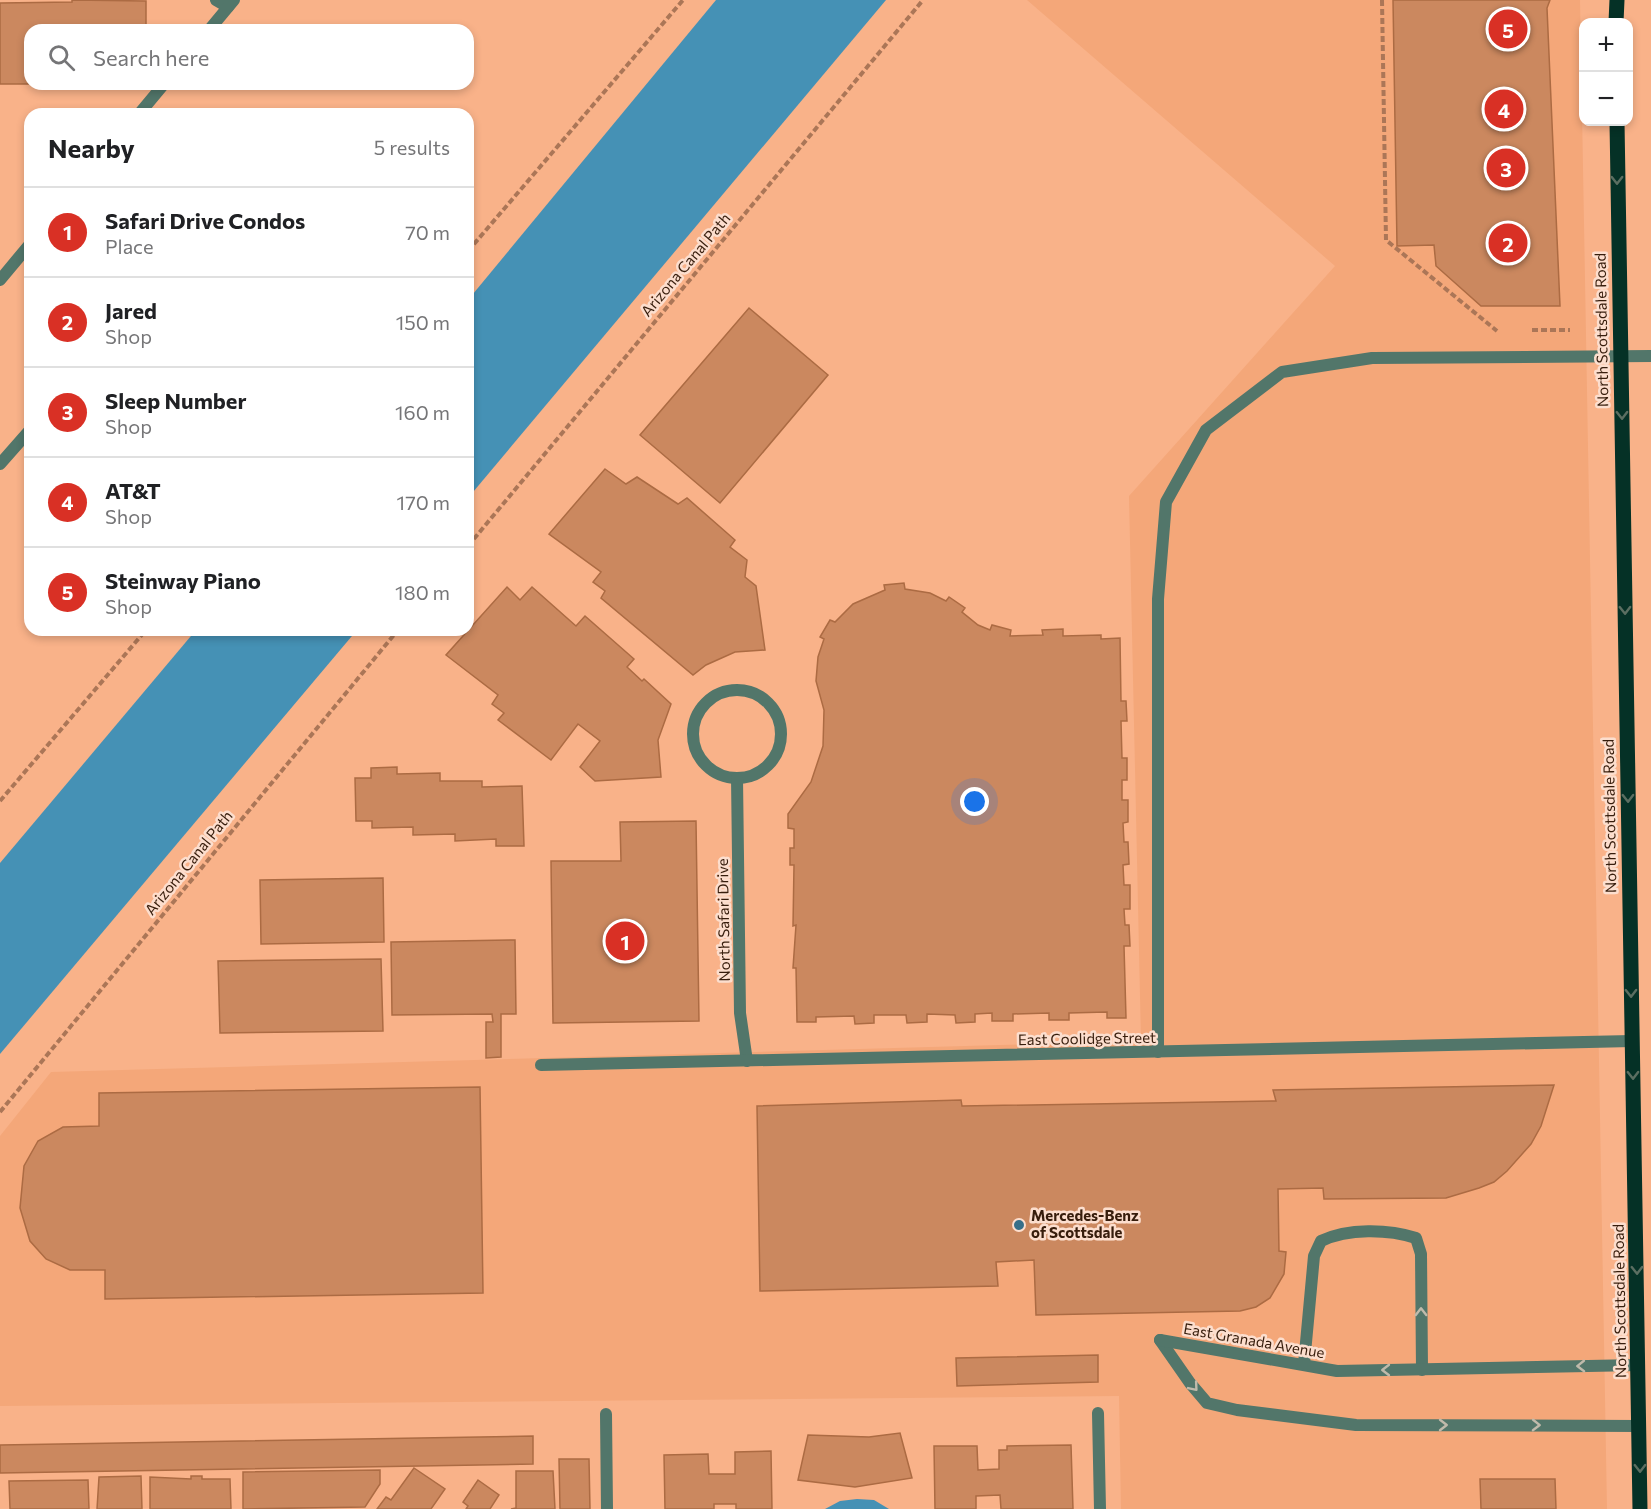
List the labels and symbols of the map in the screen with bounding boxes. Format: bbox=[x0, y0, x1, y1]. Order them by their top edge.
pin: 5 bbox=[1488, 6, 1528, 51]
pin: 4 bbox=[1484, 86, 1524, 132]
pin: 3 bbox=[1486, 146, 1526, 190]
one-way arrow bbox=[1611, 175, 1624, 184]
street label: Arizona Canal Path bbox=[637, 209, 734, 320]
pin: 2 bbox=[1488, 220, 1528, 266]
street label: North Scottsdale Road bbox=[1591, 253, 1611, 407]
one-way arrow bbox=[1616, 410, 1628, 419]
one-way arrow bbox=[1619, 605, 1631, 614]
street label: North Scottsdale Road bbox=[1599, 739, 1619, 893]
your location bbox=[960, 787, 989, 816]
one-way arrow bbox=[1622, 793, 1634, 802]
street label: Arizona Canal Path bbox=[141, 807, 236, 918]
street label: North Safari Drive bbox=[713, 858, 733, 982]
pin: 1 bbox=[606, 918, 644, 964]
one-way arrow bbox=[1625, 988, 1638, 997]
street label: East Coolidge Street bbox=[1018, 1028, 1156, 1048]
one-way arrow bbox=[1627, 1070, 1639, 1079]
place label: Mercedes-Benz of Scottsdale bbox=[1031, 1206, 1139, 1241]
marker: Mercedes-Benz of Scottsdale bbox=[1012, 1218, 1026, 1232]
street label: North Scottsdale Road bbox=[1609, 1224, 1629, 1378]
one-way arrow bbox=[1631, 1265, 1644, 1274]
one-way arrow bbox=[1415, 1307, 1427, 1316]
street label: East Granada Avenue bbox=[1182, 1319, 1326, 1361]
one-way arrow bbox=[1576, 1360, 1585, 1373]
one-way arrow bbox=[1381, 1364, 1390, 1376]
one-way arrow bbox=[1187, 1380, 1198, 1391]
one-way arrow bbox=[1439, 1419, 1448, 1431]
one-way arrow bbox=[1532, 1419, 1541, 1431]
one-way arrow bbox=[1634, 1463, 1646, 1472]

